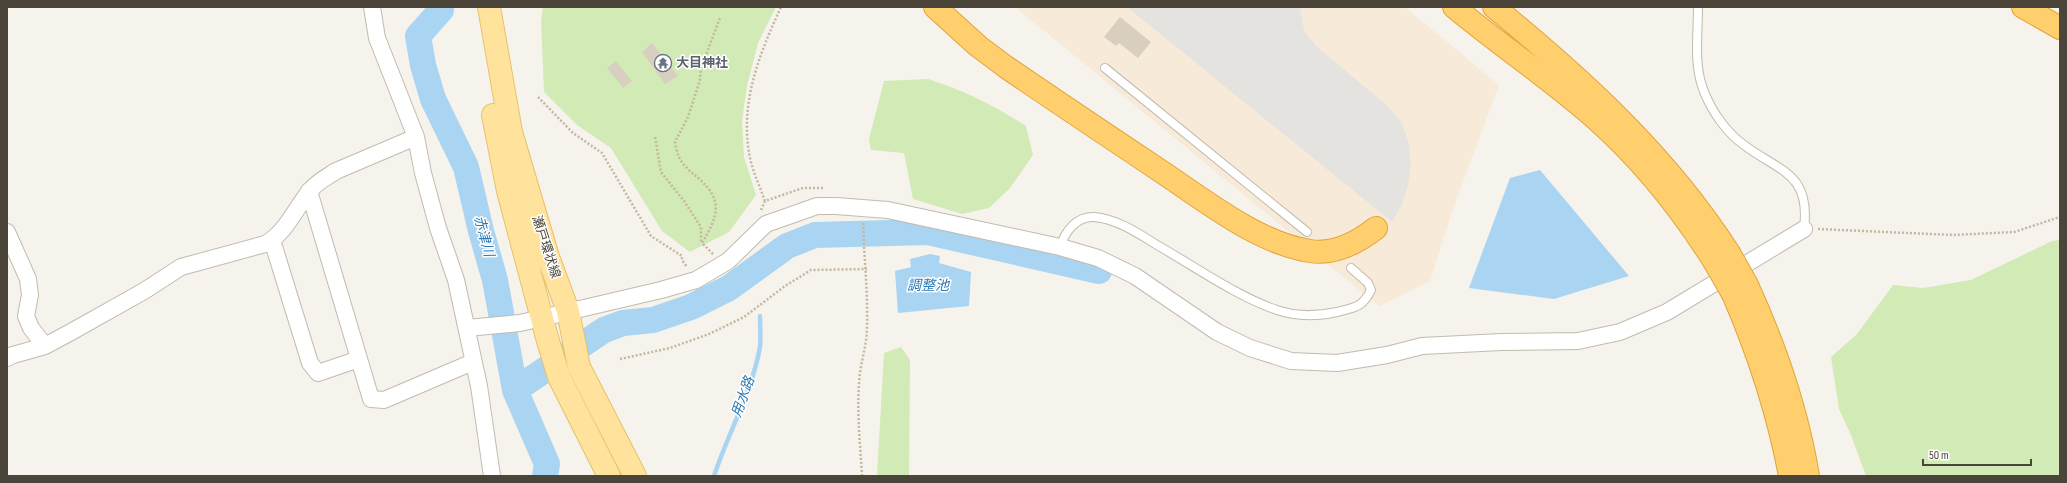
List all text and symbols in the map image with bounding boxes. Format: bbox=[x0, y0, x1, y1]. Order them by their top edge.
temple icon: 大目神社 bbox=[653, 53, 673, 73]
place label: 大目神社 bbox=[676, 55, 728, 71]
water label: 赤津川 bbox=[470, 214, 498, 260]
street label: 瀬戸環状線 bbox=[528, 214, 564, 280]
water label: 調整池 bbox=[907, 277, 951, 294]
water label: 用水路 bbox=[728, 373, 759, 420]
scale bar bbox=[1923, 441, 2031, 467]
text: 50 m bbox=[1929, 448, 1949, 463]

